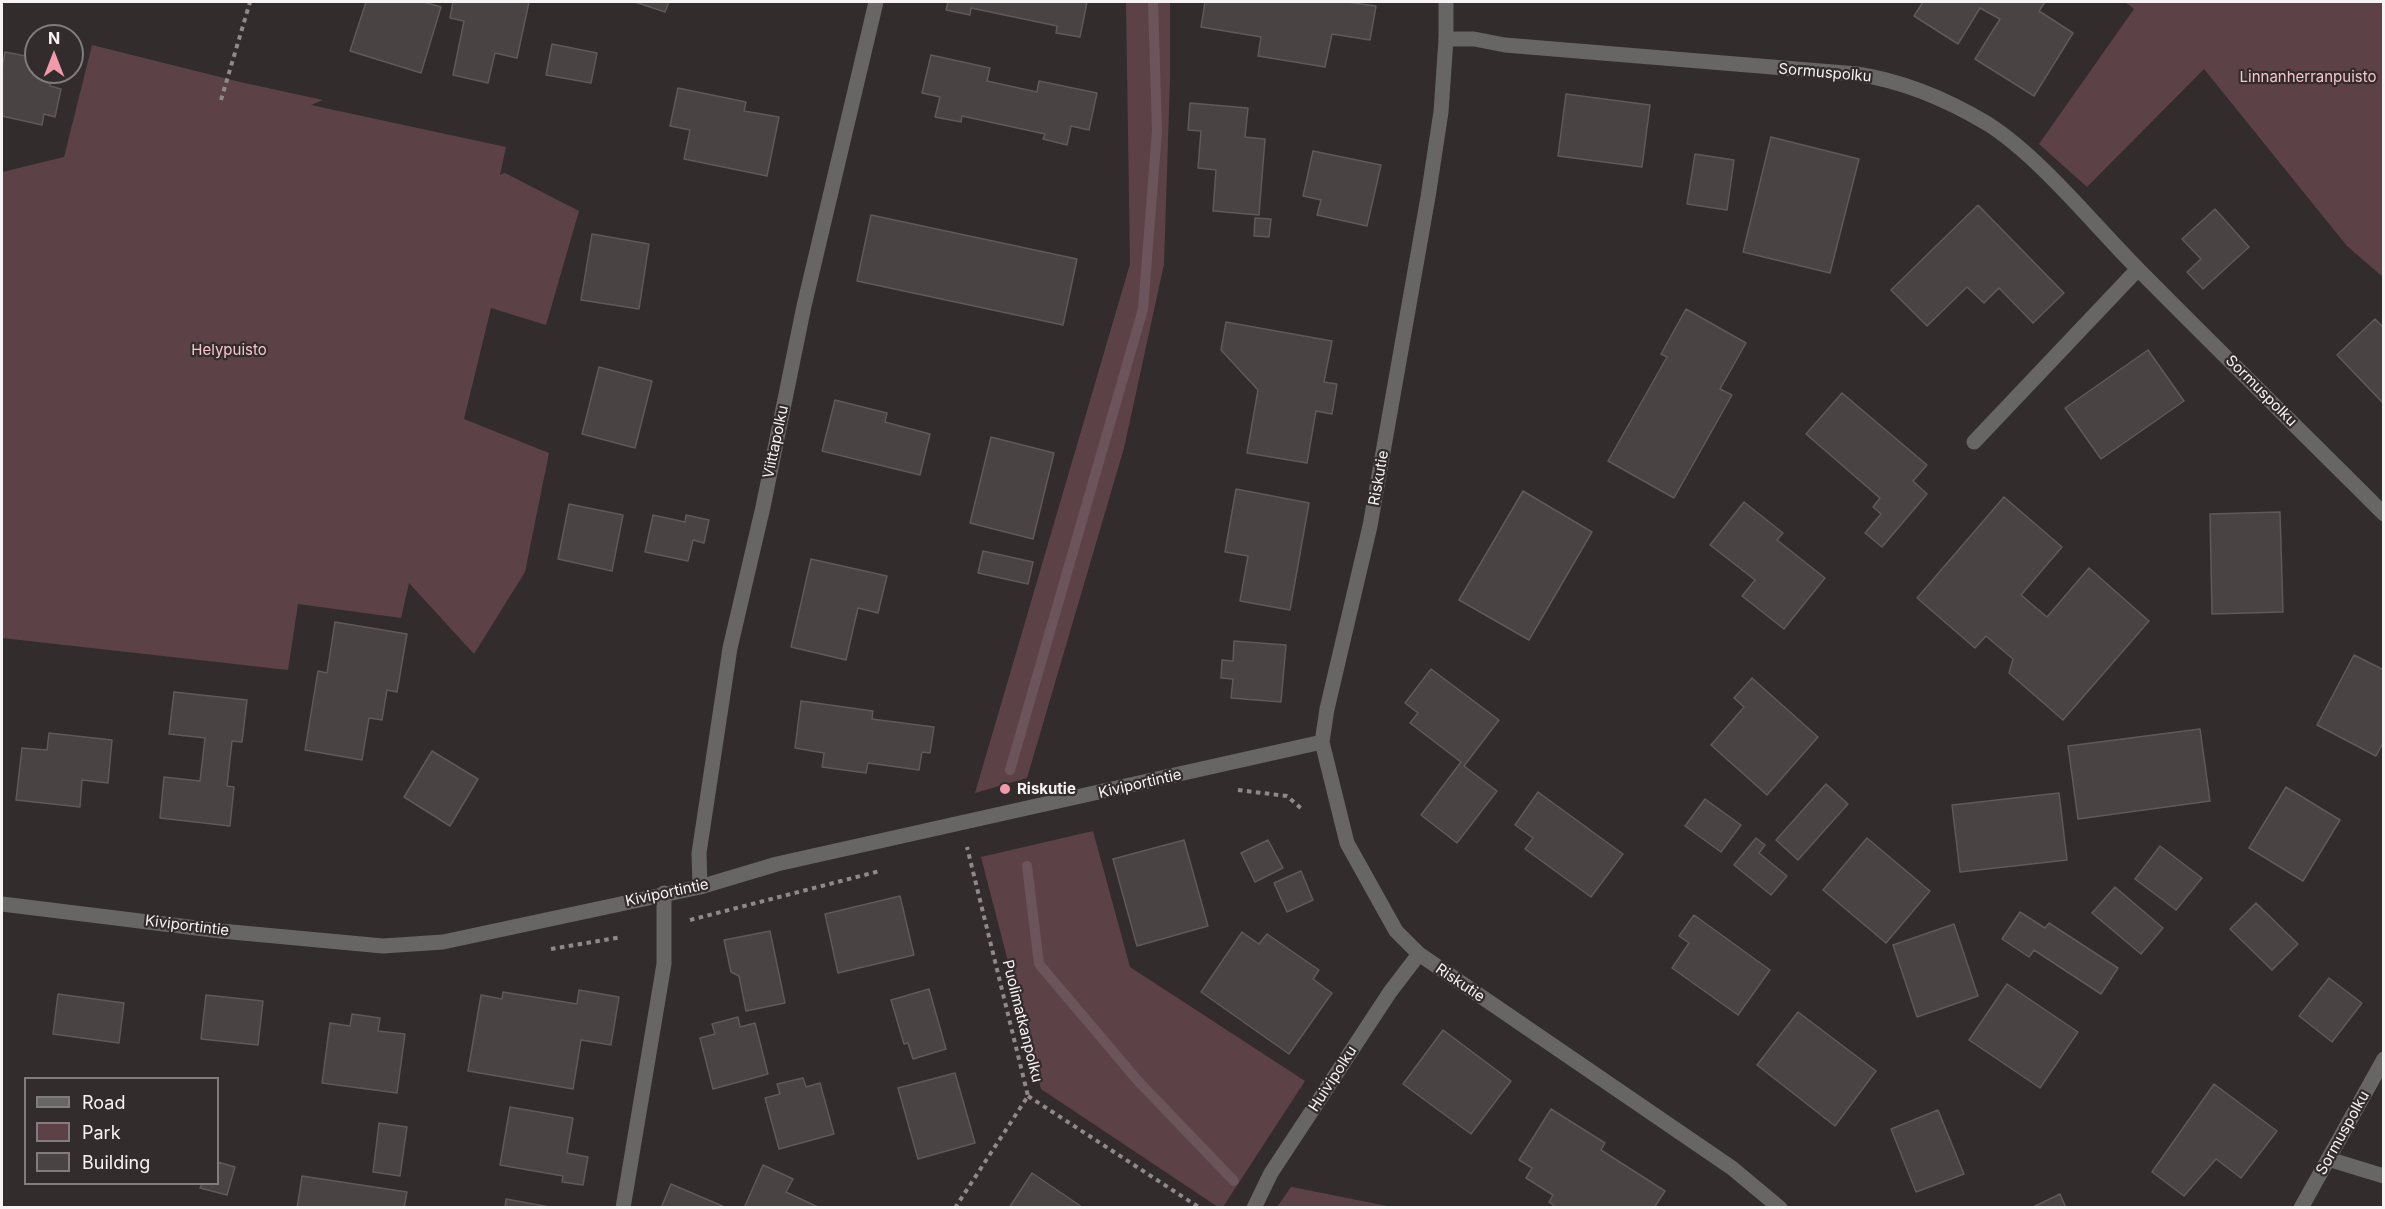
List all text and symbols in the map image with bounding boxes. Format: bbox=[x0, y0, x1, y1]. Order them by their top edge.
north arrow bbox=[24, 24, 84, 84]
text: N bbox=[48, 28, 60, 48]
street label: Sormuspolku bbox=[1778, 60, 1872, 86]
park label: Linnanherranpuisto bbox=[2240, 68, 2376, 86]
park label: Helypuisto bbox=[191, 341, 267, 359]
street label: Sormuspolku bbox=[2222, 352, 2300, 430]
street label: Viittapolku bbox=[759, 404, 793, 480]
street label: Riskutie bbox=[1365, 449, 1393, 507]
street label: Kiviportintie bbox=[1097, 766, 1183, 802]
place label: Riskutie bbox=[1017, 780, 1076, 798]
marker: Riskutie bbox=[998, 782, 1012, 796]
street label: Kiviportintie bbox=[624, 875, 710, 911]
street label: Kiviportintie bbox=[144, 912, 230, 940]
street label: Puolimatkanpolku bbox=[998, 958, 1046, 1084]
street label: Riskutie bbox=[1432, 960, 1488, 1006]
street label: Huivipolku bbox=[1305, 1043, 1361, 1115]
legend bbox=[24, 1077, 219, 1185]
street label: Sormuspolku bbox=[2313, 1088, 2373, 1178]
text: Road bbox=[82, 1092, 125, 1113]
text: Park bbox=[82, 1122, 121, 1143]
text: Building bbox=[82, 1152, 150, 1173]

